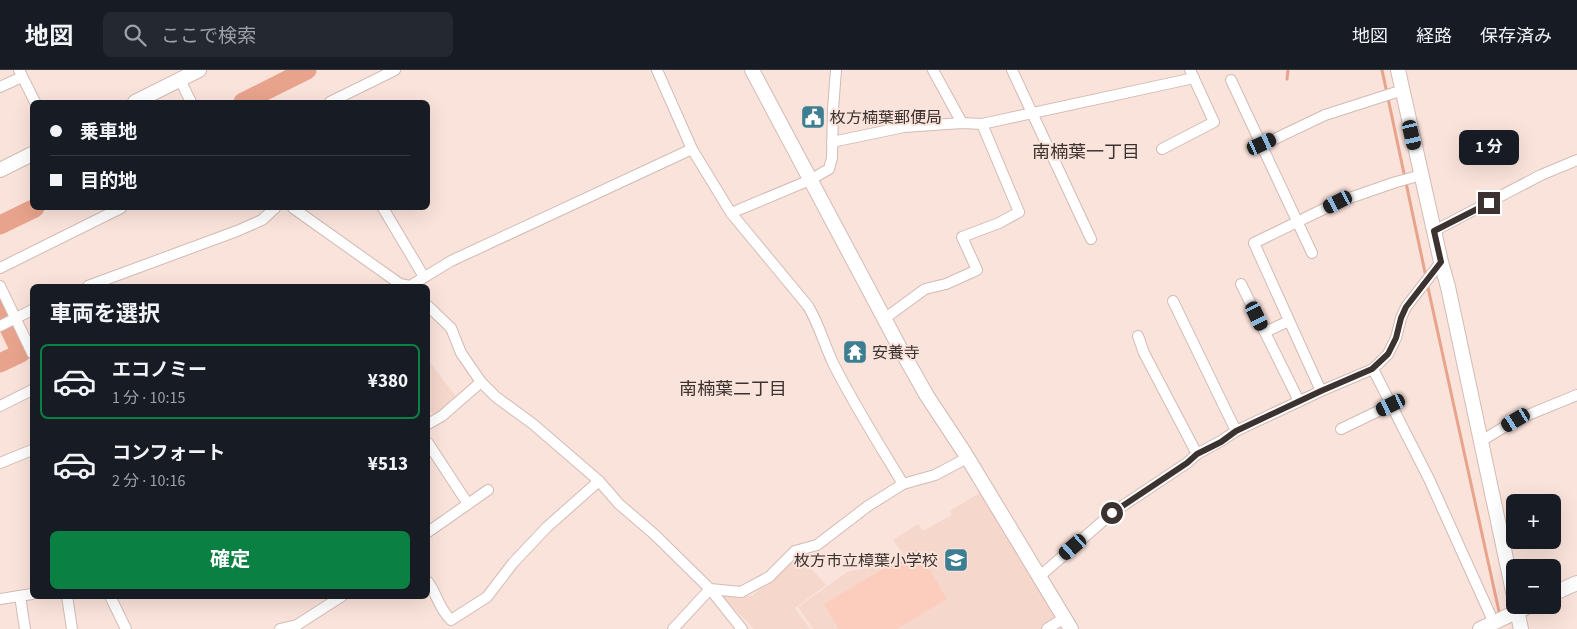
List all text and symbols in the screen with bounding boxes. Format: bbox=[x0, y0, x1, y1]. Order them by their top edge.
search box bbox=[103, 12, 453, 57]
text: 地図 bbox=[25, 19, 73, 54]
icon: search bbox=[121, 21, 149, 49]
text: ここで検索 bbox=[161, 23, 256, 50]
text: 地図 bbox=[1352, 24, 1388, 49]
text: 経路 bbox=[1416, 24, 1452, 49]
text: 保存済み bbox=[1480, 24, 1552, 49]
public building icon: 枚方楠葉郵便局 bbox=[800, 104, 826, 130]
place label: 枚方楠葉郵便局 bbox=[830, 107, 942, 129]
text: 乗車地 bbox=[80, 119, 137, 146]
car bbox=[1401, 119, 1422, 151]
car bbox=[1245, 131, 1278, 157]
callout: 1 分 bbox=[1459, 131, 1519, 166]
text: 1 分 bbox=[1475, 136, 1503, 158]
district label: 南楠葉一丁目 bbox=[1032, 140, 1140, 165]
text: 目的地 bbox=[80, 168, 137, 195]
car bbox=[1321, 189, 1354, 215]
route end bbox=[1478, 192, 1500, 214]
text: 車両を選択 bbox=[50, 298, 160, 330]
car bbox=[1243, 299, 1270, 333]
temple icon: 安養寺 bbox=[842, 339, 868, 365]
place label: 安養寺 bbox=[872, 342, 920, 364]
text: エコノミー bbox=[112, 357, 207, 384]
icon: car bbox=[52, 359, 97, 404]
text: ¥380 bbox=[368, 368, 408, 395]
district label: 南楠葉二丁目 bbox=[679, 377, 787, 402]
text: 1 分 · 10:15 bbox=[112, 387, 185, 409]
car bbox=[1374, 392, 1407, 418]
car bbox=[1499, 406, 1532, 434]
text: コンフォート bbox=[112, 440, 225, 467]
icon: car bbox=[52, 442, 97, 487]
text: ¥513 bbox=[368, 451, 408, 478]
text: 2 分 · 10:16 bbox=[112, 470, 185, 492]
map controls bbox=[1506, 494, 1561, 614]
button: + bbox=[1506, 494, 1561, 549]
route start bbox=[1101, 502, 1123, 524]
button: 確定 bbox=[50, 531, 410, 589]
car bbox=[1056, 531, 1089, 563]
school or university icon: 枚方市立樟葉小学校 bbox=[943, 547, 969, 573]
place label: 枚方市立樟葉小学校 bbox=[794, 550, 938, 572]
button: − bbox=[1506, 559, 1561, 614]

